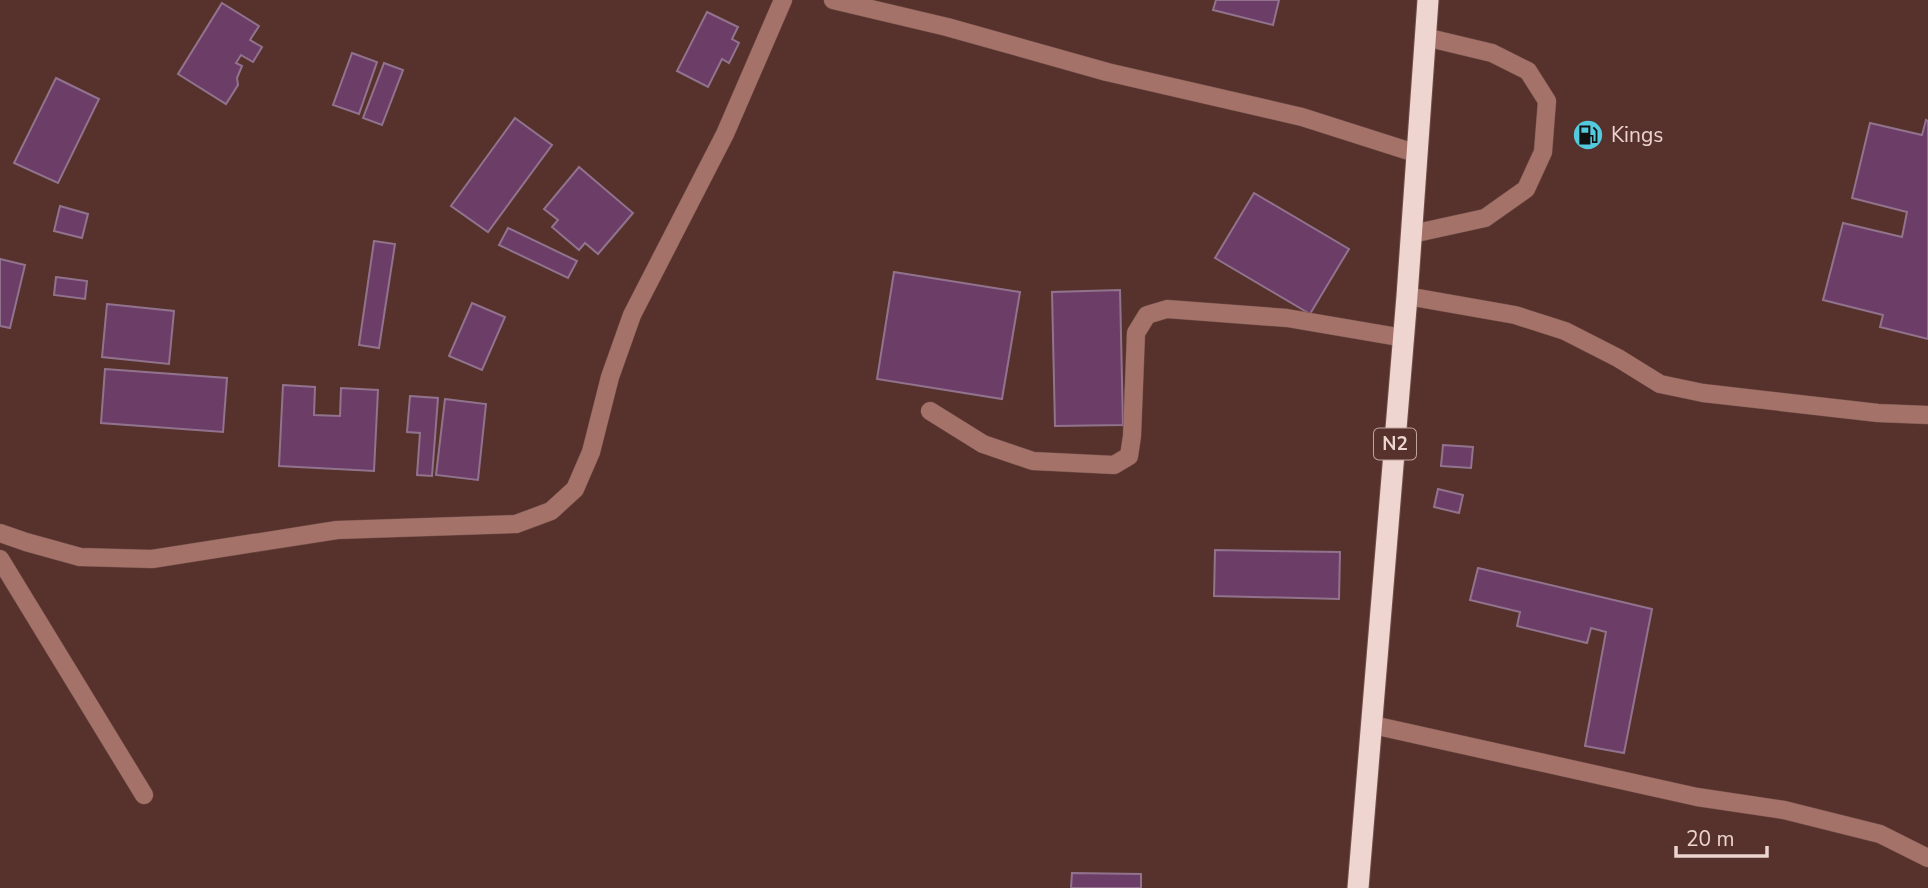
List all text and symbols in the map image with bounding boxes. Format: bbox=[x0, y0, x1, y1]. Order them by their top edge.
fuel station icon: Kings bbox=[1571, 118, 1605, 152]
place label: Kings bbox=[1611, 121, 1663, 149]
road number: N2 bbox=[1374, 428, 1416, 460]
scale bar bbox=[1676, 814, 1767, 858]
text: 20 m bbox=[1686, 825, 1735, 853]

